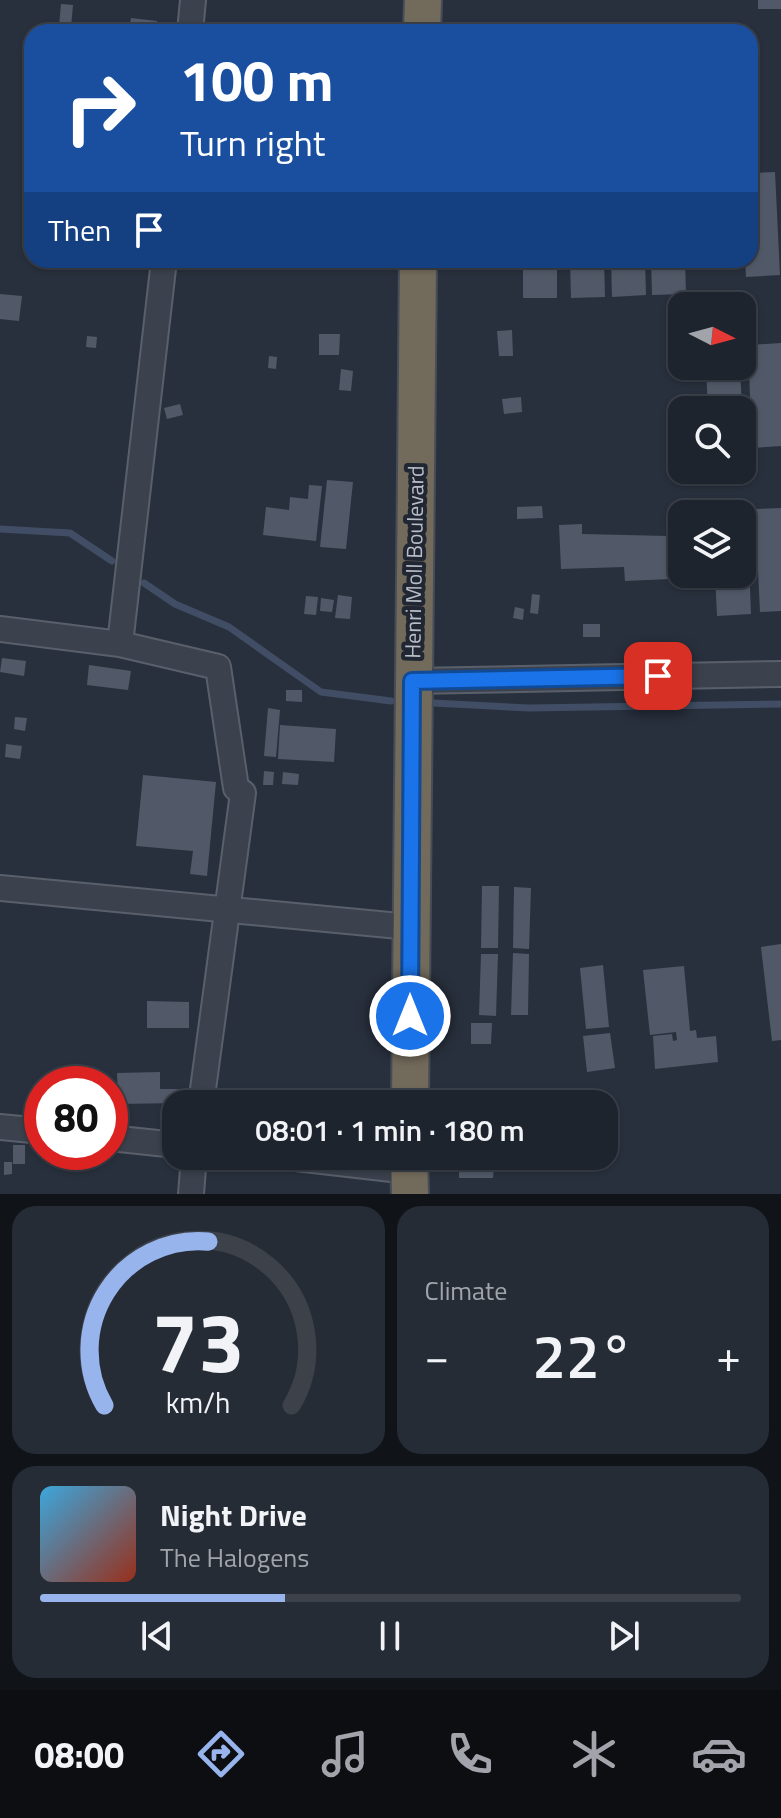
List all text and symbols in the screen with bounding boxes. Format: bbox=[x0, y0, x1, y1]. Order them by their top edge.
text: 100 m bbox=[180, 38, 333, 123]
icon: right bbox=[48, 56, 152, 160]
text: Turn right bbox=[180, 115, 325, 170]
text: Then bbox=[48, 207, 111, 253]
icon: arrive bbox=[127, 208, 171, 252]
north arrow bbox=[668, 292, 756, 380]
map controls bbox=[668, 292, 756, 588]
button: search bbox=[668, 396, 756, 484]
street label: Henri Moll Boulevard bbox=[395, 465, 433, 659]
button: layers bbox=[668, 500, 756, 588]
pin bbox=[624, 642, 692, 710]
icon: arrive bbox=[636, 654, 680, 698]
position arrow bbox=[368, 974, 452, 1058]
speed limit sign: 80 bbox=[24, 1066, 128, 1170]
text: 08:01 · 1 min · 180 m bbox=[255, 1107, 525, 1153]
text: Climate bbox=[425, 1271, 507, 1310]
text: 73 bbox=[152, 1278, 245, 1404]
text: 22° bbox=[532, 1310, 633, 1401]
text: − bbox=[425, 1322, 449, 1389]
text: + bbox=[716, 1322, 741, 1389]
text: km/h bbox=[166, 1381, 231, 1424]
text: Night Drive bbox=[160, 1492, 307, 1538]
text: The Halogens bbox=[160, 1538, 309, 1577]
icon: previous bbox=[135, 1614, 179, 1658]
icon: pause bbox=[368, 1614, 412, 1658]
icon: next bbox=[602, 1614, 646, 1658]
icon: directions bbox=[193, 1726, 249, 1782]
icon: music bbox=[317, 1726, 373, 1782]
icon: phone bbox=[442, 1726, 498, 1782]
icon: climate bbox=[566, 1726, 622, 1782]
icon: car bbox=[691, 1726, 747, 1782]
text: 08:00 bbox=[34, 1727, 124, 1782]

